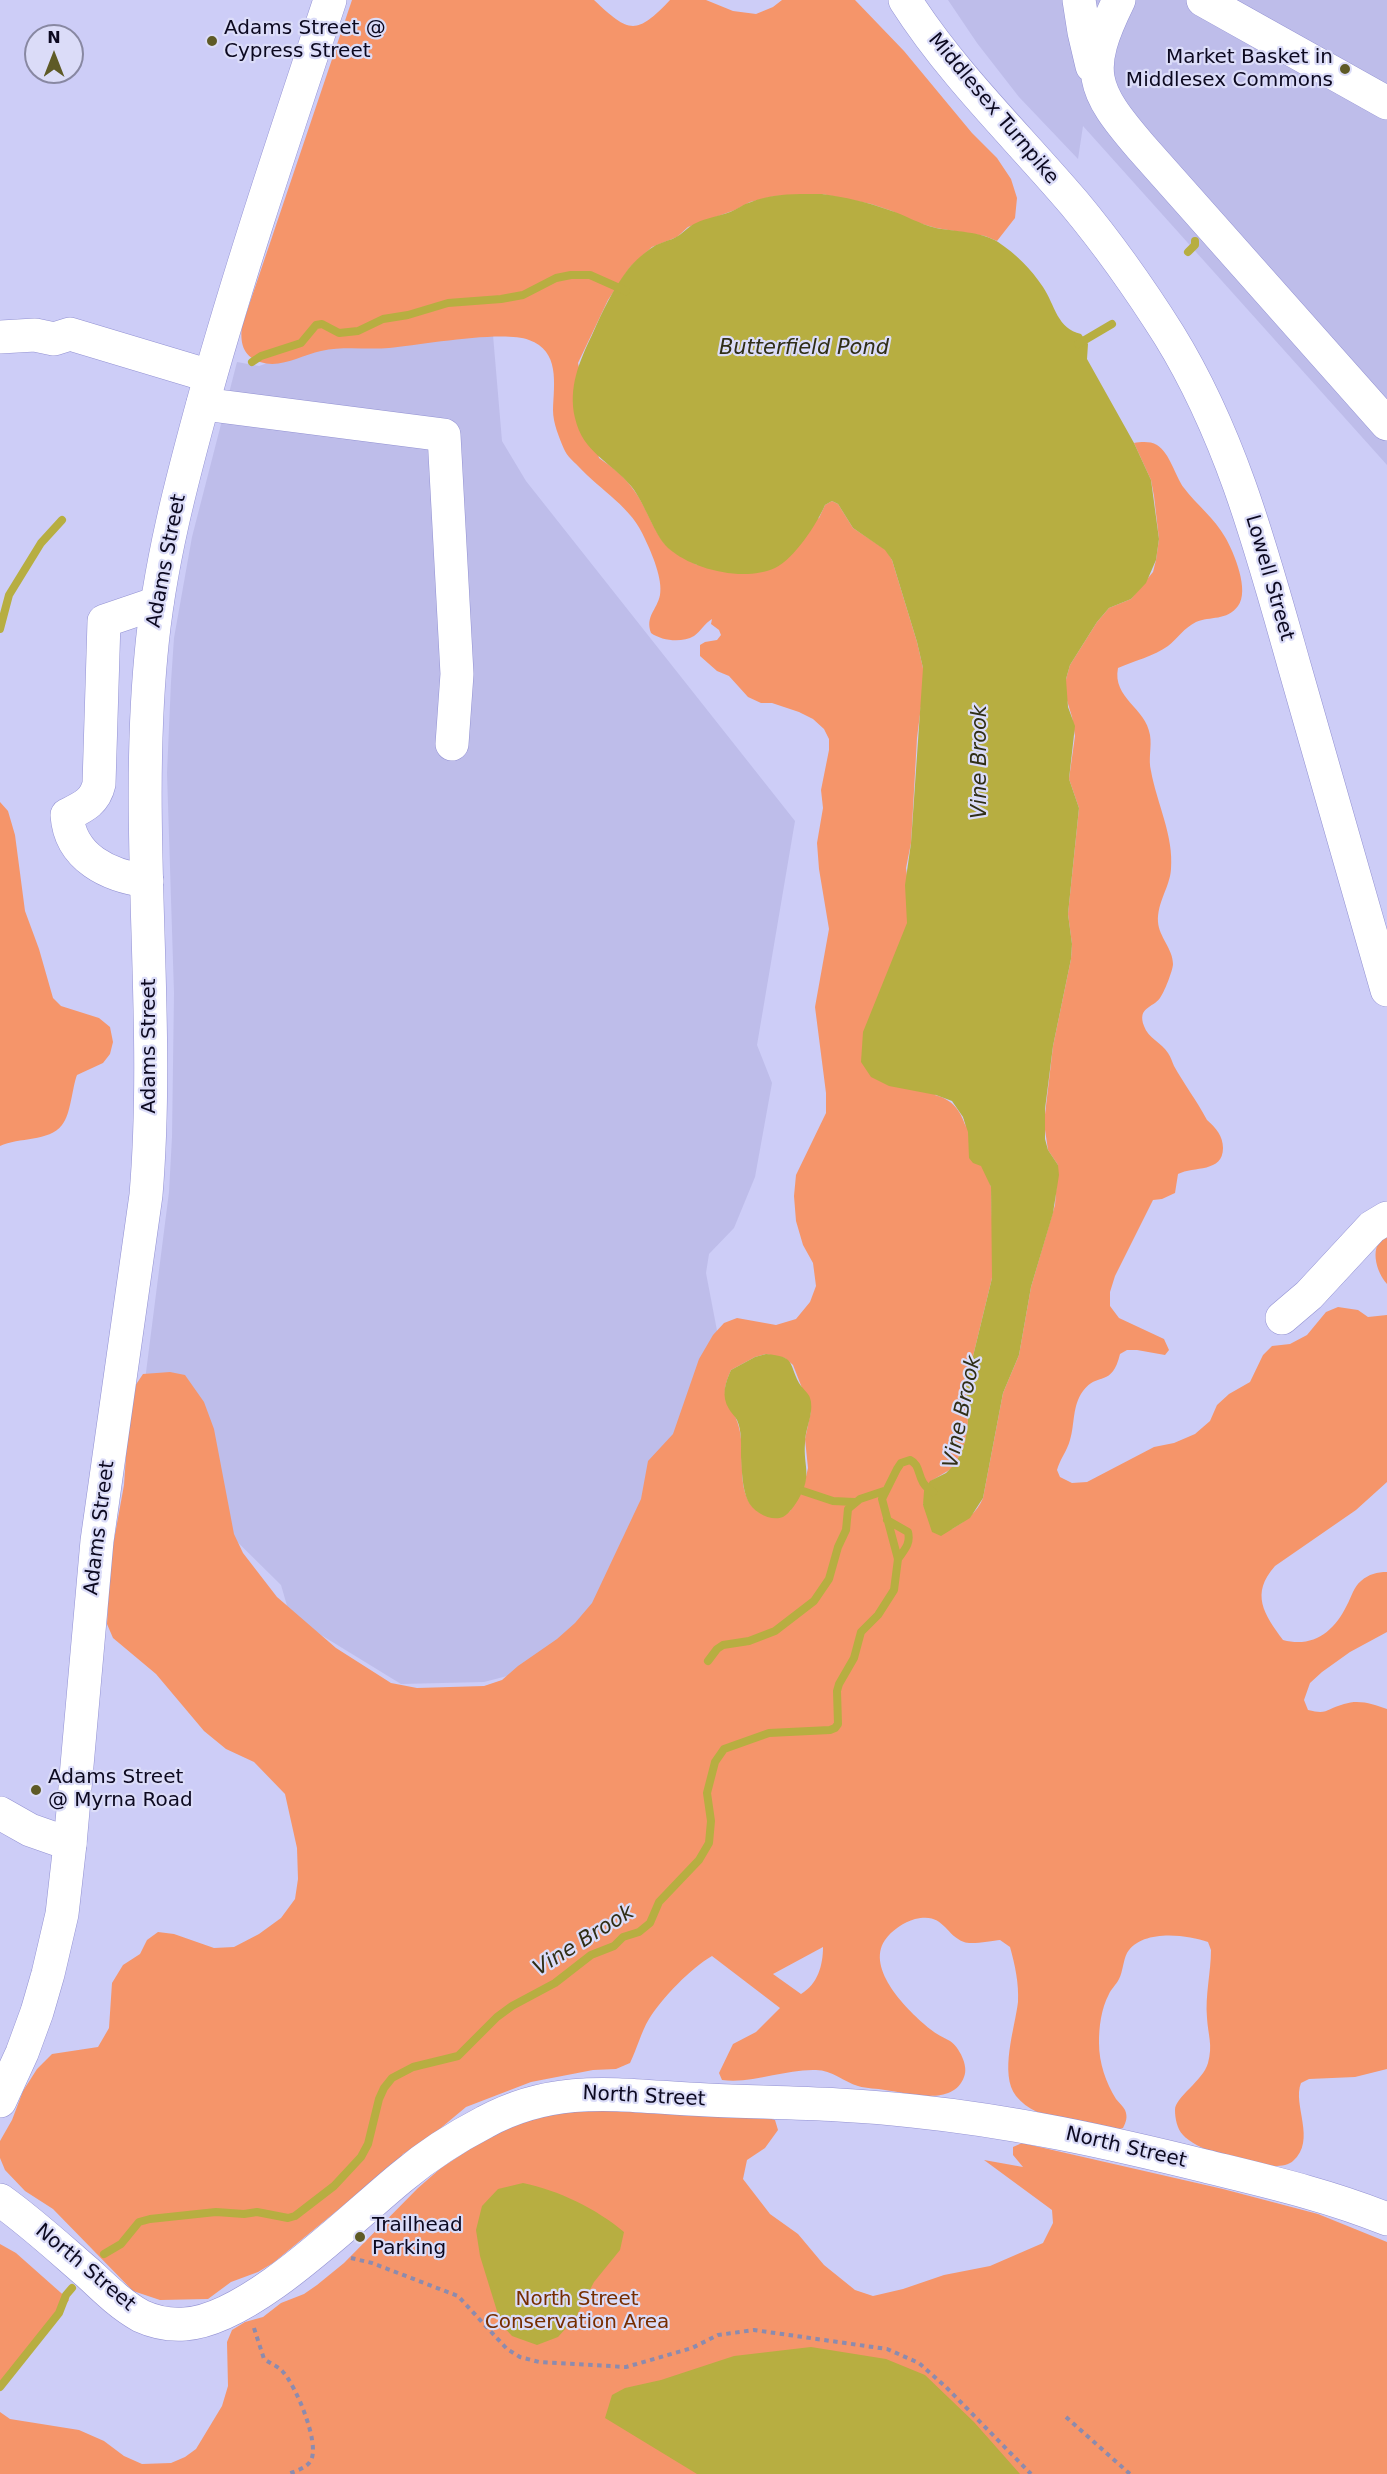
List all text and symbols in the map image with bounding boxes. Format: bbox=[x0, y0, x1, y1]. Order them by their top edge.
place label: Adams Street @ Cypress Street bbox=[224, 17, 386, 64]
north arrow bbox=[24, 24, 84, 84]
text: N bbox=[47, 28, 61, 47]
street label: Middlesex Turnpike bbox=[923, 28, 1063, 190]
marker: Adams Street @ Cypress Street bbox=[205, 34, 219, 48]
place label: Market Basket in Middlesex Commons bbox=[1126, 46, 1333, 93]
marker: Market Basket in Middlesex Commons bbox=[1338, 62, 1352, 76]
water label: Butterfield Pond bbox=[719, 336, 889, 362]
street label: Adams Street bbox=[142, 492, 192, 630]
street label: Lowell Street bbox=[1240, 512, 1298, 644]
water label: Vine Brook bbox=[968, 705, 994, 819]
street label: Adams Street bbox=[138, 978, 162, 1114]
water label: Vine Brook bbox=[939, 1354, 987, 1470]
street label: Adams Street bbox=[80, 1459, 120, 1597]
place label: Adams Street @ Myrna Road bbox=[48, 1766, 193, 1813]
marker: Adams Street @ Myrna Road bbox=[29, 1783, 43, 1797]
water label: Vine Brook bbox=[529, 1900, 639, 1982]
street label: North Street bbox=[582, 2082, 706, 2112]
street label: North Street bbox=[1063, 2122, 1189, 2174]
place label: Trailhead Parking bbox=[372, 2214, 463, 2261]
street label: North Street bbox=[30, 2219, 140, 2317]
marker: Trailhead Parking bbox=[353, 2230, 367, 2244]
park label: North Street Conservation Area bbox=[485, 2288, 669, 2335]

